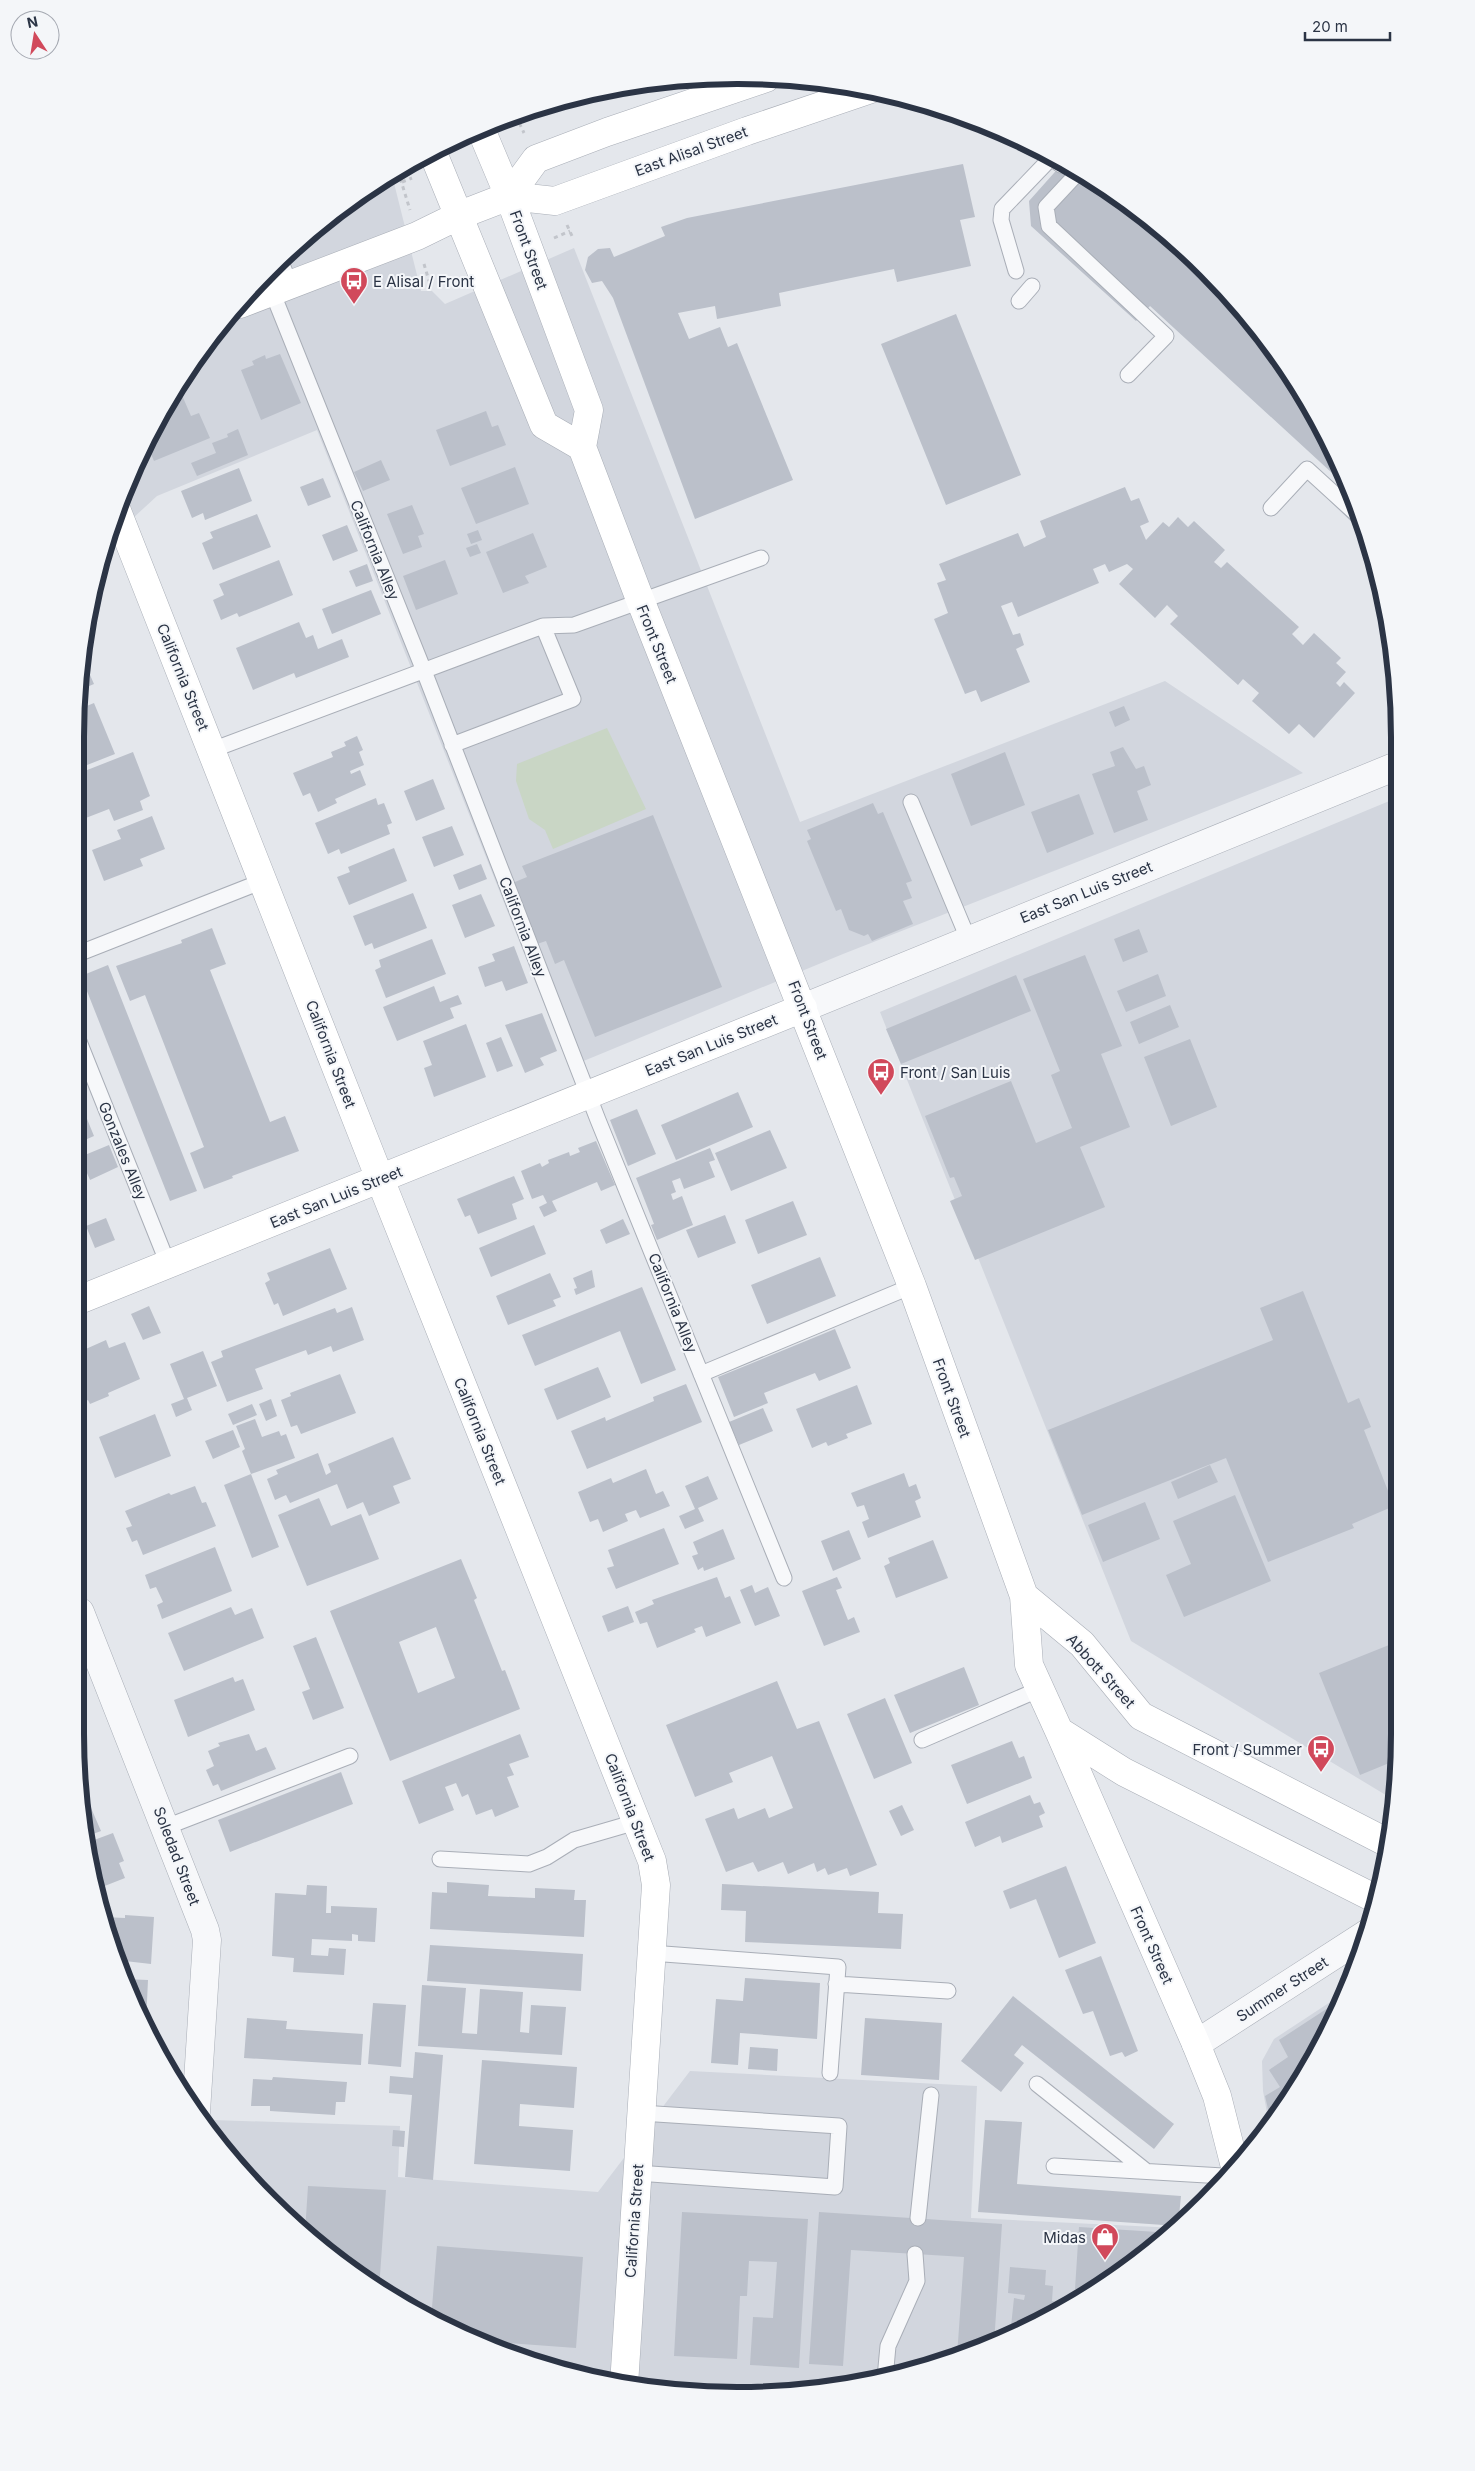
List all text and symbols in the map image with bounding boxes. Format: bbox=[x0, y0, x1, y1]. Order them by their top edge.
north arrow bbox=[10, 10, 60, 60]
scale bar bbox=[1305, 10, 1390, 42]
text: N bbox=[25, 12, 39, 31]
text: 20 m bbox=[1312, 17, 1348, 36]
street label: East Alisal Street bbox=[632, 122, 750, 180]
street label: Front Street bbox=[506, 208, 552, 292]
bus stop icon: E Alisal / Front bbox=[339, 266, 369, 305]
place label: E Alisal / Front bbox=[373, 272, 474, 291]
street label: California Alley bbox=[346, 497, 404, 603]
street label: Front Street bbox=[633, 602, 681, 686]
street label: California Street bbox=[153, 621, 213, 734]
street label: East San Luis Street bbox=[1017, 857, 1155, 927]
street label: California Alley bbox=[495, 874, 551, 981]
street label: Front Street bbox=[784, 978, 832, 1062]
street label: California Street bbox=[302, 997, 360, 1111]
street label: East San Luis Street bbox=[642, 1010, 780, 1080]
bus stop icon: Front / San Luis bbox=[866, 1057, 896, 1096]
place label: Front / San Luis bbox=[900, 1063, 1011, 1082]
street label: Gonzales Alley bbox=[95, 1099, 152, 1204]
street label: East San Luis Street bbox=[267, 1162, 405, 1232]
street label: California Alley bbox=[644, 1250, 702, 1356]
street label: Front Street bbox=[929, 1356, 975, 1440]
street label: California Street bbox=[450, 1375, 510, 1488]
street label: Abbott Street bbox=[1063, 1630, 1139, 1712]
bus stop icon: Front / Summer bbox=[1306, 1734, 1336, 1773]
place label: Front / Summer bbox=[1192, 1740, 1302, 1759]
street label: California Street bbox=[601, 1750, 659, 1864]
street label: Soledad Street bbox=[149, 1804, 205, 1908]
street label: Front Street bbox=[1126, 1903, 1178, 1987]
street label: Summer Street bbox=[1232, 1952, 1332, 2026]
street label: California Street bbox=[621, 2163, 647, 2279]
shop icon: Midas bbox=[1090, 2222, 1120, 2261]
place label: Midas bbox=[1043, 2228, 1086, 2247]

